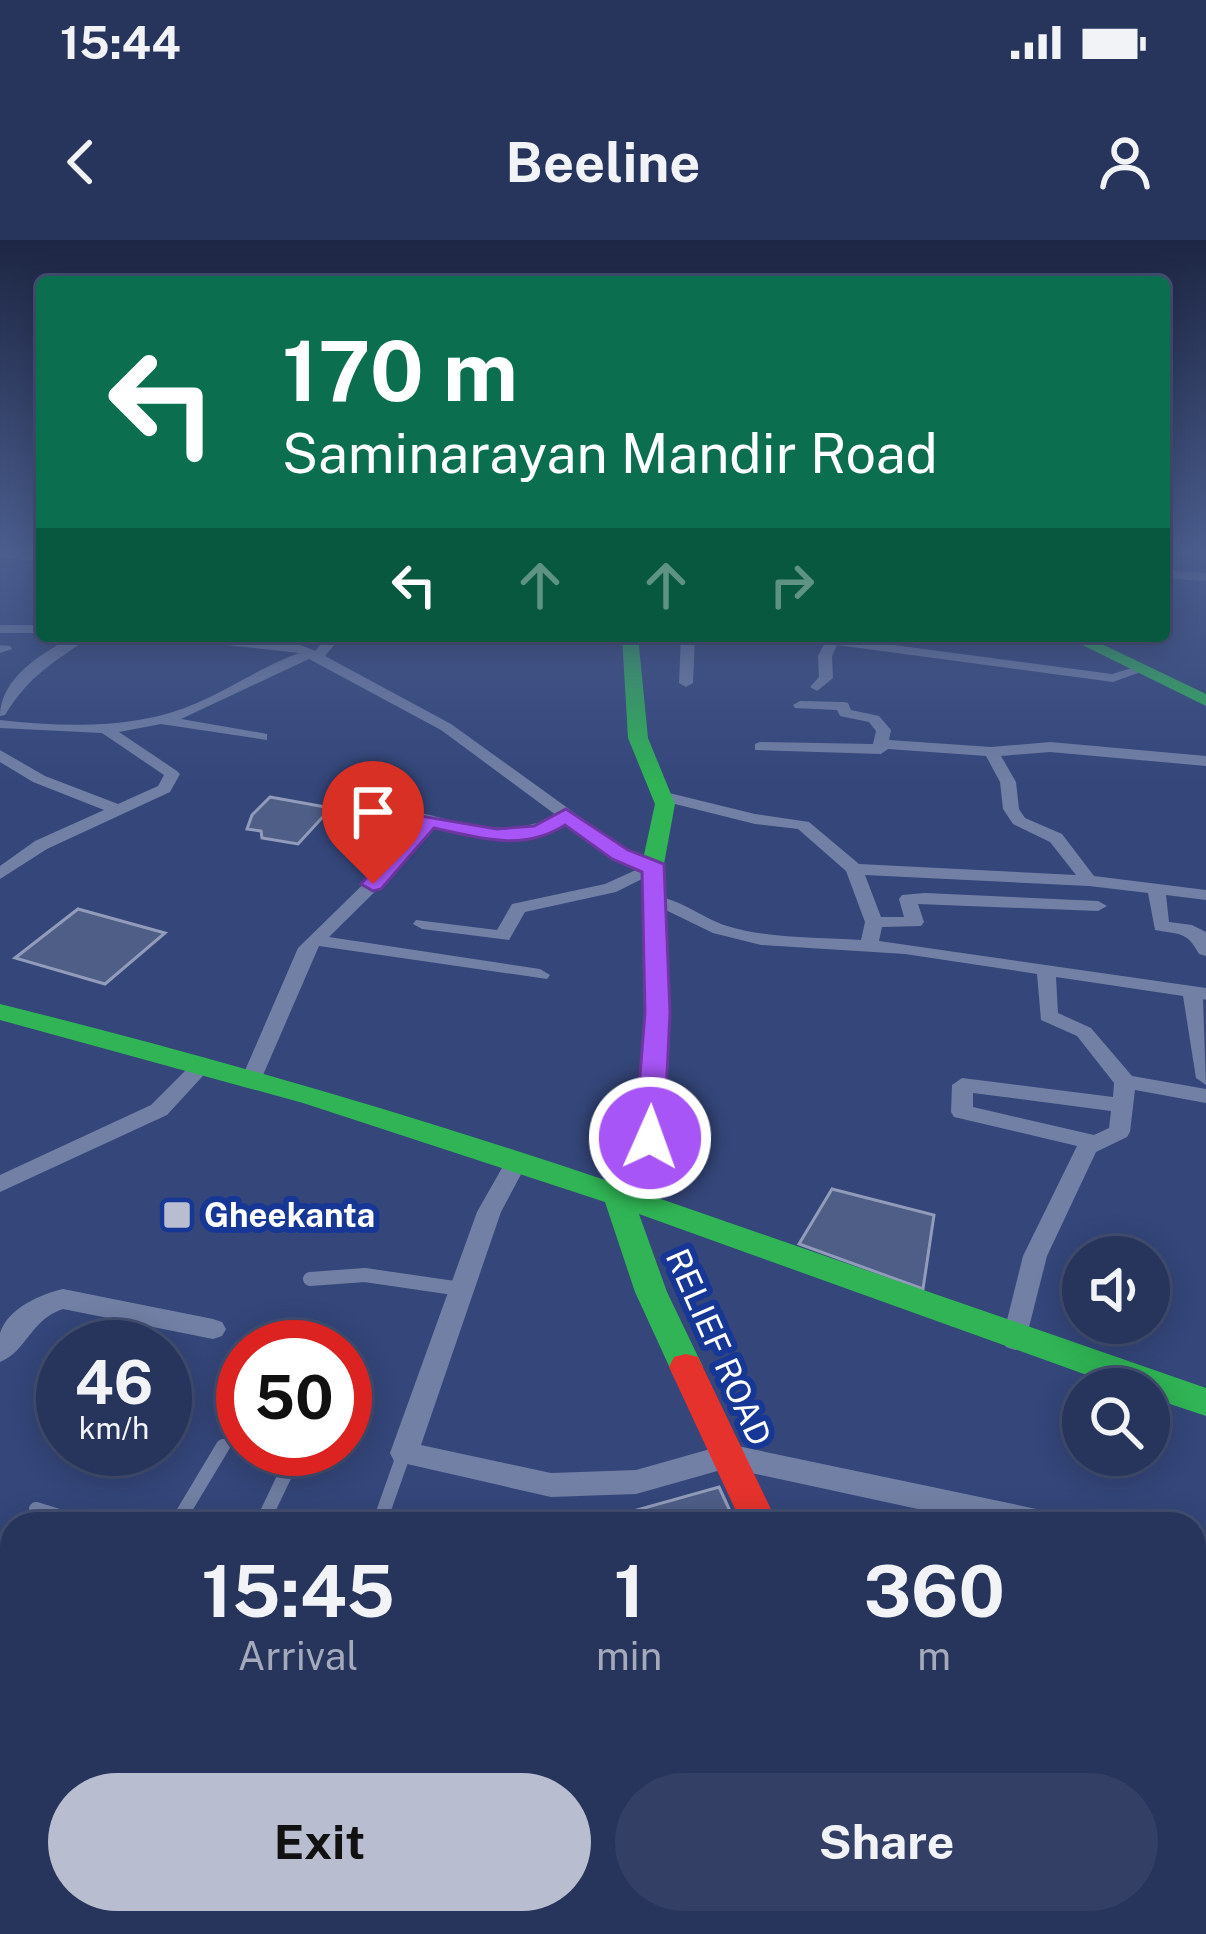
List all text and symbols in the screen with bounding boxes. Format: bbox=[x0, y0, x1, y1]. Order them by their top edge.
text: 15:44 bbox=[60, 16, 181, 69]
icon: back bbox=[48, 129, 114, 195]
icon: person bbox=[1092, 129, 1158, 195]
text: Beeline bbox=[506, 131, 700, 194]
text: 170 m bbox=[282, 321, 518, 420]
icon: left bbox=[84, 324, 240, 480]
text: Saminarayan Mandir Road bbox=[282, 422, 938, 485]
icon: left bbox=[381, 552, 447, 618]
icon: ahead bbox=[507, 552, 573, 618]
icon: ahead bbox=[633, 552, 699, 618]
icon: right bbox=[759, 552, 825, 618]
pin bbox=[322, 761, 424, 884]
icon: arrive bbox=[340, 779, 406, 845]
position arrow bbox=[587, 1075, 713, 1201]
place label: Gheekanta bbox=[204, 1196, 375, 1234]
marker: Gheekanta bbox=[161, 1199, 193, 1231]
map controls bbox=[1062, 1236, 1170, 1476]
button: sound bbox=[1062, 1236, 1170, 1344]
street label: RELIEF ROAD bbox=[659, 1243, 779, 1451]
speed limit sign: 50 bbox=[216, 1320, 372, 1476]
text: 46 bbox=[75, 1347, 154, 1418]
button: search bbox=[1062, 1368, 1170, 1476]
text: km/h bbox=[79, 1410, 149, 1446]
text: 15:45 bbox=[201, 1549, 395, 1633]
text: 1 bbox=[614, 1549, 645, 1633]
text: 360 bbox=[863, 1549, 1005, 1633]
text: Arrival bbox=[238, 1633, 358, 1679]
text: min bbox=[596, 1633, 662, 1679]
text: m bbox=[917, 1633, 951, 1679]
button: Exit bbox=[48, 1773, 591, 1911]
button: Share bbox=[615, 1773, 1158, 1911]

